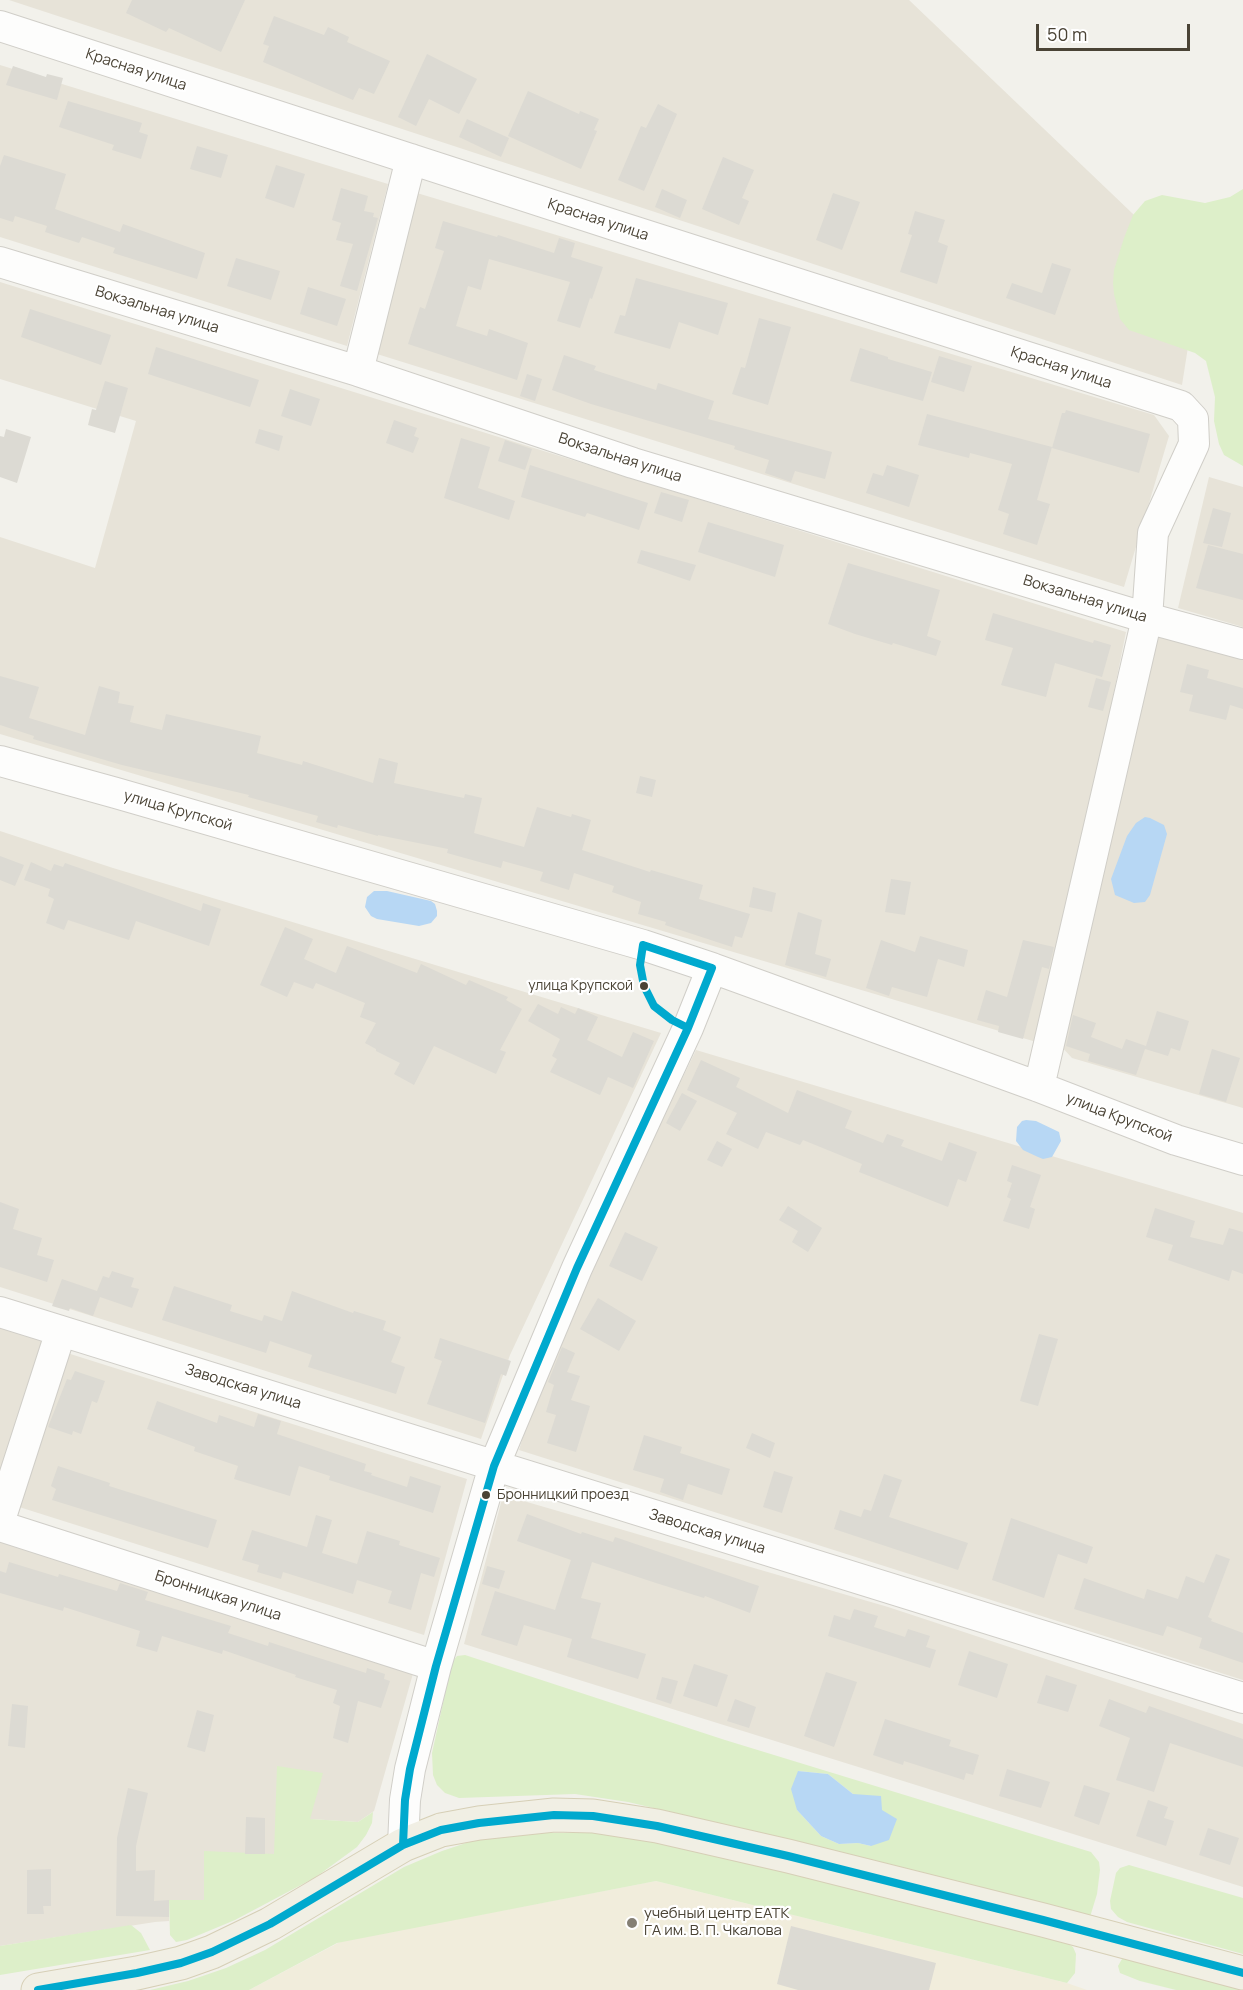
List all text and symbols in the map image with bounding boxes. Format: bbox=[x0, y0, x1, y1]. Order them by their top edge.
scale bar bbox=[1039, 12, 1194, 50]
text: 50 m bbox=[1047, 22, 1087, 46]
street label: Красная улица bbox=[83, 45, 189, 95]
street label: Красная улица bbox=[545, 195, 651, 245]
street label: Вокзальная улица bbox=[93, 283, 221, 337]
street label: Красная улица bbox=[1008, 343, 1114, 393]
street label: Вокзальная улица bbox=[556, 430, 684, 486]
street label: Вокзальная улица bbox=[1021, 572, 1149, 626]
street label: улица Крупской bbox=[122, 787, 234, 835]
place label: улица Крупской bbox=[528, 978, 633, 994]
marker: улица Крупской bbox=[638, 980, 650, 992]
street label: улица Крупской bbox=[1063, 1089, 1175, 1147]
street label: Заводская улица bbox=[183, 1361, 303, 1413]
place label: Бронницкий проезд bbox=[497, 1487, 629, 1503]
marker: Бронницкий проезд bbox=[480, 1489, 492, 1501]
street label: Заводская улица bbox=[647, 1506, 767, 1558]
street label: Бронницкая улица bbox=[153, 1567, 283, 1625]
place label: учебный центр ЕАТК ГА им. В. П. Чкалова bbox=[644, 1905, 789, 1940]
marker: учебный центр ЕАТК ГА им. В. П. Чкалова bbox=[625, 1916, 639, 1930]

